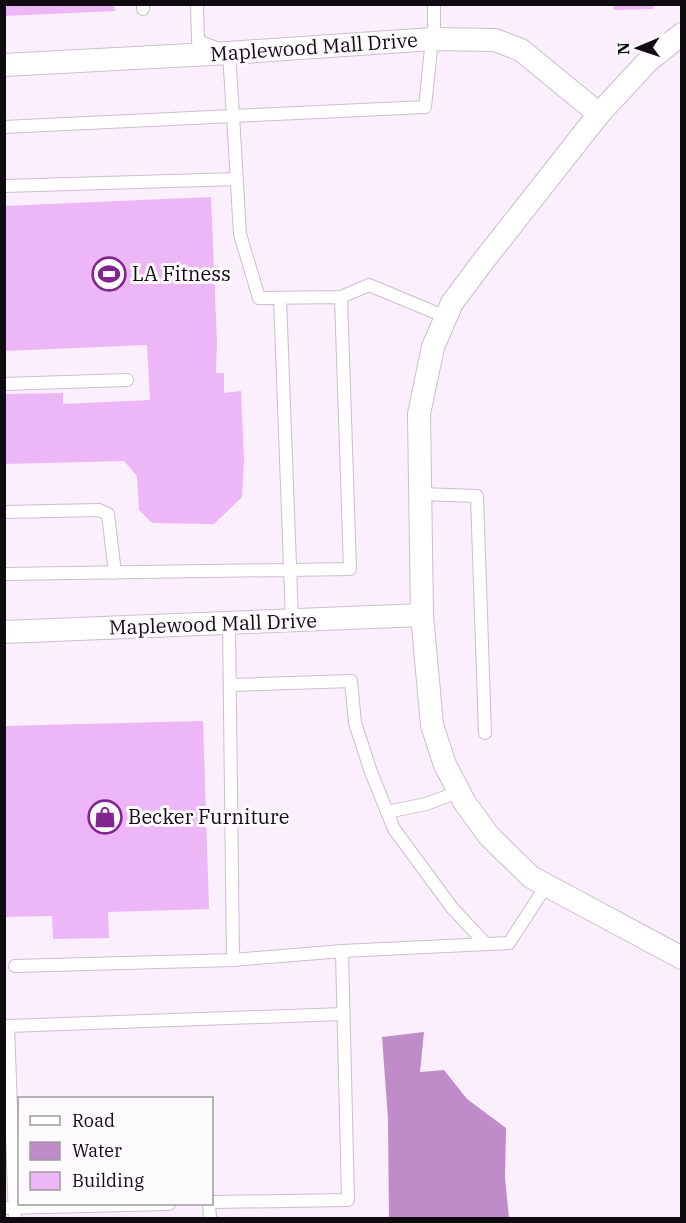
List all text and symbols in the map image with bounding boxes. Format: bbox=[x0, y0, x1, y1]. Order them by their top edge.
north arrow bbox=[608, 18, 668, 78]
street label: Maplewood Mall Drive bbox=[209, 26, 419, 67]
text: N bbox=[613, 42, 633, 55]
sports icon: LA Fitness bbox=[91, 256, 127, 292]
place label: LA Fitness bbox=[132, 260, 231, 287]
street label: Maplewood Mall Drive bbox=[109, 606, 317, 641]
shop icon: Becker Furniture bbox=[87, 799, 123, 835]
place label: Becker Furniture bbox=[128, 803, 289, 830]
legend bbox=[18, 1097, 213, 1205]
text: Road bbox=[72, 1109, 115, 1132]
text: Water bbox=[72, 1139, 122, 1162]
text: Building bbox=[72, 1169, 144, 1192]

